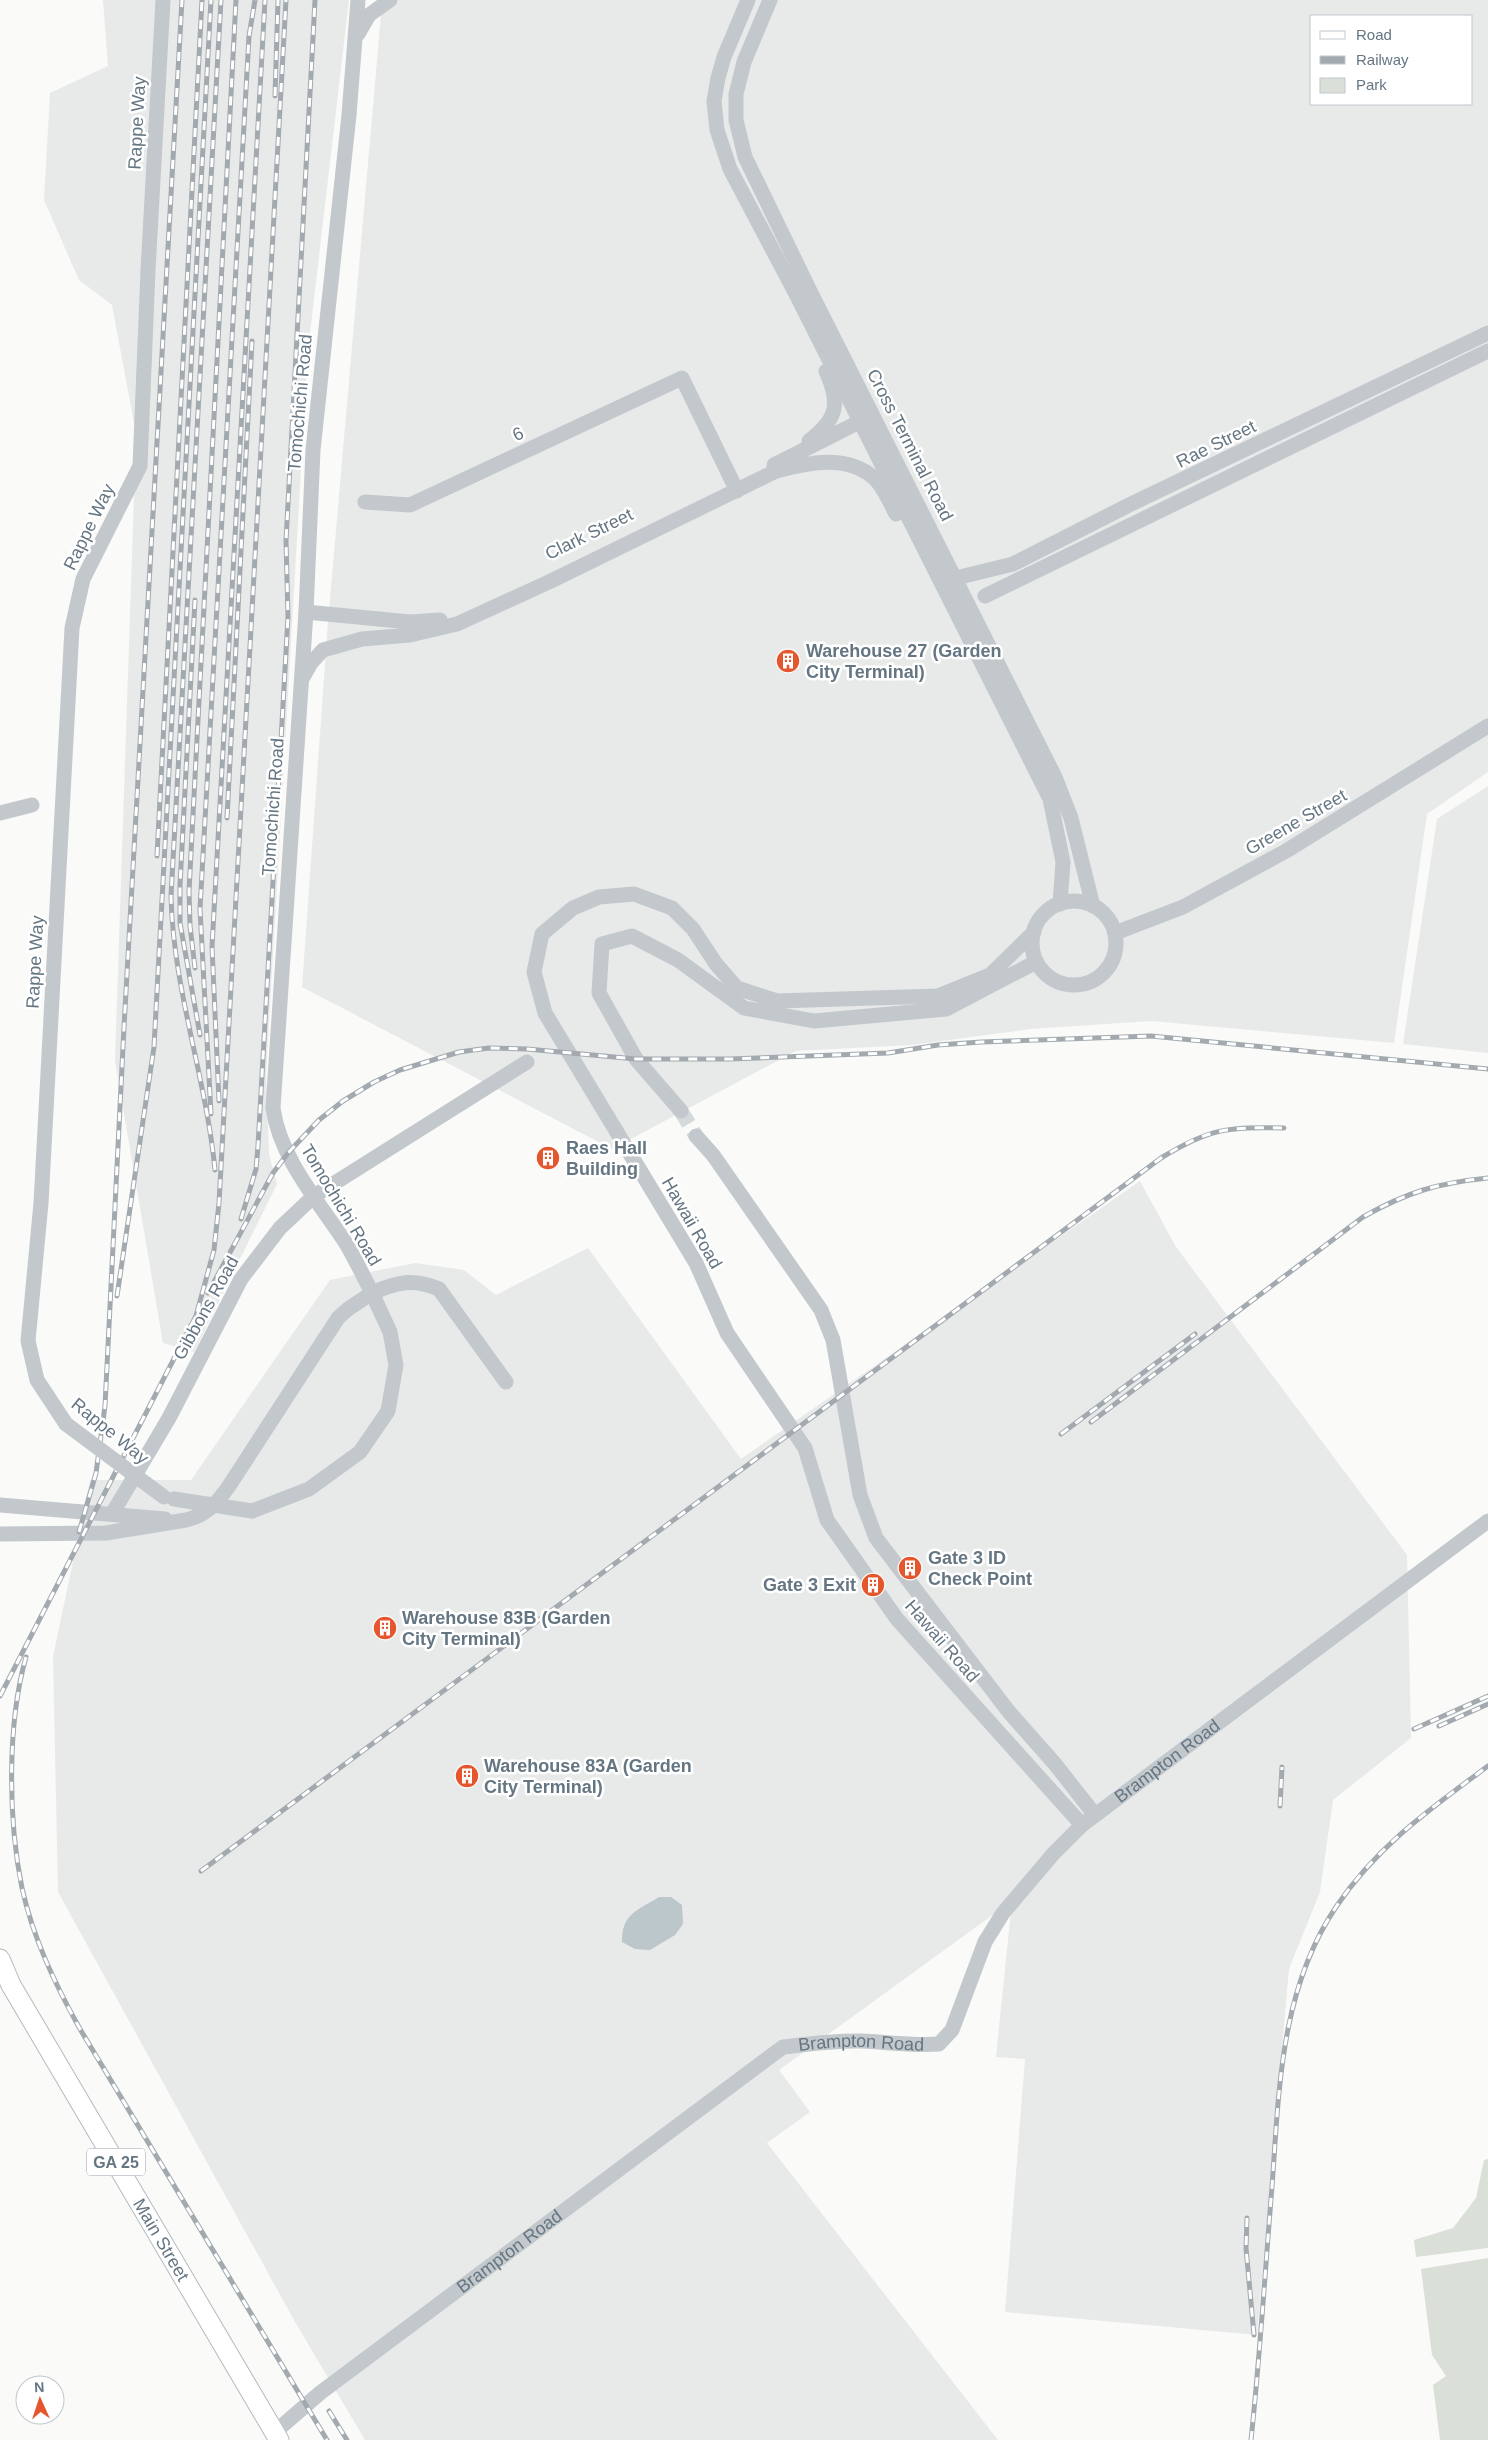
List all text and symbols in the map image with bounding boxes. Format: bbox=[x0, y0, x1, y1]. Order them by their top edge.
legend bbox=[1310, 15, 1473, 105]
text: Road bbox=[1356, 26, 1392, 43]
text: Railway bbox=[1356, 51, 1409, 68]
street label: Rappe Way bbox=[125, 76, 149, 170]
text: Park bbox=[1356, 76, 1387, 93]
street label: Tomochichi Road bbox=[284, 333, 316, 473]
street label: Cross Terminal Road bbox=[863, 366, 957, 524]
street label: Rae Street bbox=[1173, 416, 1259, 472]
street label: 6 bbox=[509, 423, 527, 445]
street label: Rappe Way bbox=[60, 481, 118, 573]
street label: Clark Street bbox=[542, 504, 636, 564]
place label: Warehouse 27 (Garden City Terminal) bbox=[806, 641, 1001, 682]
building icon: Warehouse 27 (Garden City Terminal) bbox=[775, 648, 801, 674]
street label: Tomochichi Road bbox=[258, 737, 288, 877]
street label: Greene Street bbox=[1242, 785, 1350, 859]
street label: Rappe Way bbox=[23, 915, 47, 1009]
place label: Raes Hall Building bbox=[566, 1138, 647, 1179]
street label: Tomochichi Road bbox=[297, 1141, 385, 1269]
building icon: Raes Hall Building bbox=[535, 1145, 561, 1171]
street label: Hawaii Road bbox=[658, 1174, 726, 1272]
street label: Gibbons Road bbox=[169, 1253, 243, 1363]
street label: Rappe Way bbox=[67, 1394, 153, 1468]
place label: Gate 3 ID Check Point bbox=[928, 1548, 1032, 1589]
building icon: Gate 3 ID Check Point bbox=[897, 1555, 923, 1581]
building icon: Gate 3 Exit bbox=[860, 1572, 886, 1598]
place label: Gate 3 Exit bbox=[763, 1575, 856, 1595]
street label: Hawaii Road bbox=[901, 1596, 983, 1686]
place label: Warehouse 83B (Garden City Terminal) bbox=[402, 1608, 610, 1649]
building icon: Warehouse 83B (Garden City Terminal) bbox=[372, 1615, 398, 1641]
street label: Brampton Road bbox=[1111, 1715, 1224, 1807]
place label: Warehouse 83A (Garden City Terminal) bbox=[484, 1756, 692, 1797]
building icon: Warehouse 83A (Garden City Terminal) bbox=[454, 1763, 480, 1789]
street label: Brampton Road bbox=[797, 2031, 924, 2055]
road number: GA 25 bbox=[87, 2148, 145, 2176]
street label: Main Street bbox=[129, 2195, 193, 2285]
street label: Brampton Road bbox=[453, 2206, 566, 2297]
north arrow bbox=[15, 2375, 65, 2425]
text: N bbox=[34, 2379, 45, 2395]

